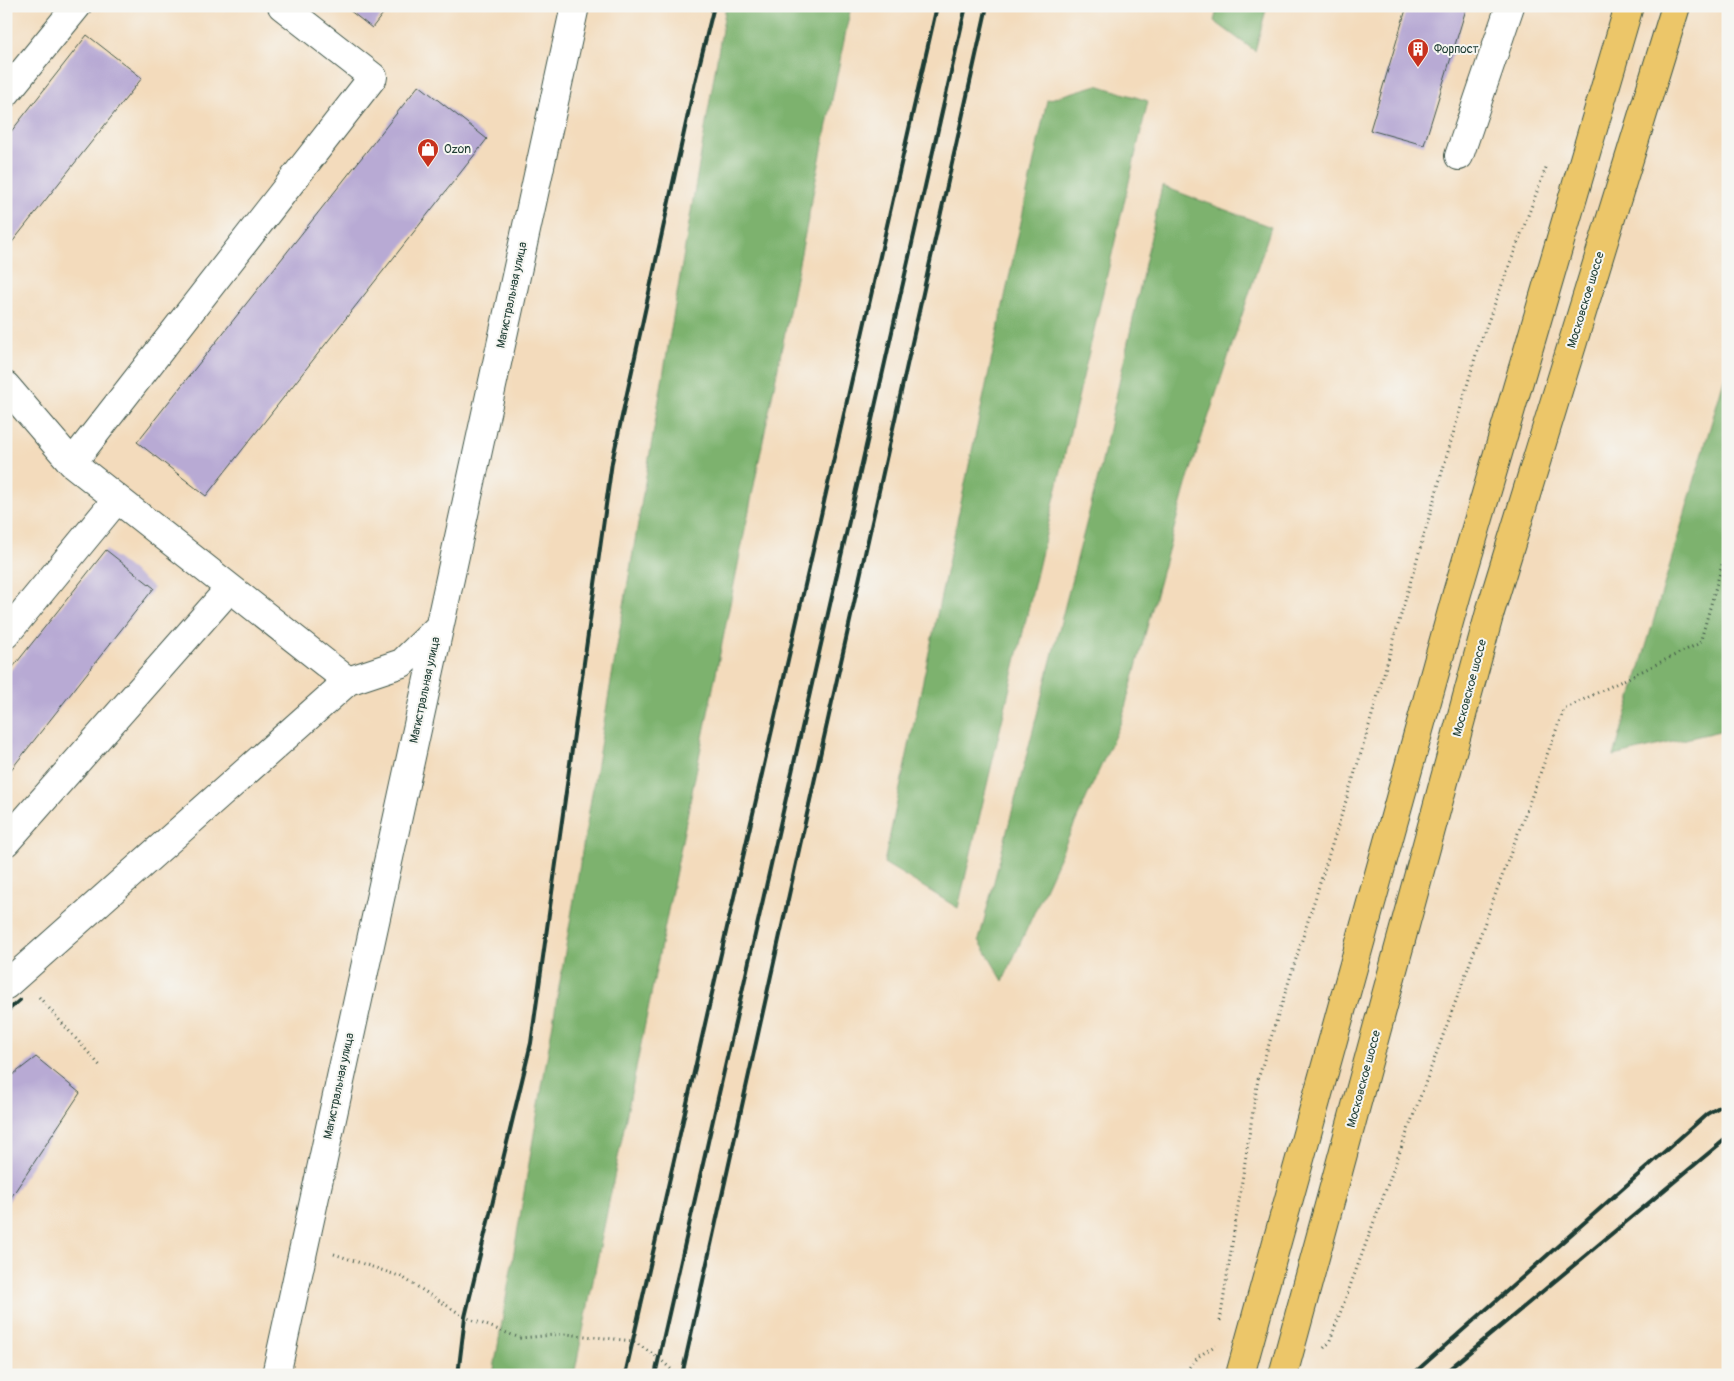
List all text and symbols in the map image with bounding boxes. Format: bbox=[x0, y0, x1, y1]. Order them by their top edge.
building icon: Форпост bbox=[1406, 37, 1430, 68]
place label: Форпост bbox=[1434, 42, 1479, 57]
shop icon: Ozon bbox=[416, 137, 440, 168]
place label: Ozon bbox=[444, 142, 471, 157]
street label: Магистральная улица bbox=[493, 240, 531, 350]
street label: Московское шоссе bbox=[1564, 250, 1608, 350]
street label: Магистральная улица bbox=[406, 635, 444, 745]
street label: Московское шоссе bbox=[1450, 638, 1490, 738]
street label: Московское шоссе bbox=[1344, 1029, 1384, 1129]
street label: Магистральная улица bbox=[320, 1031, 358, 1141]

